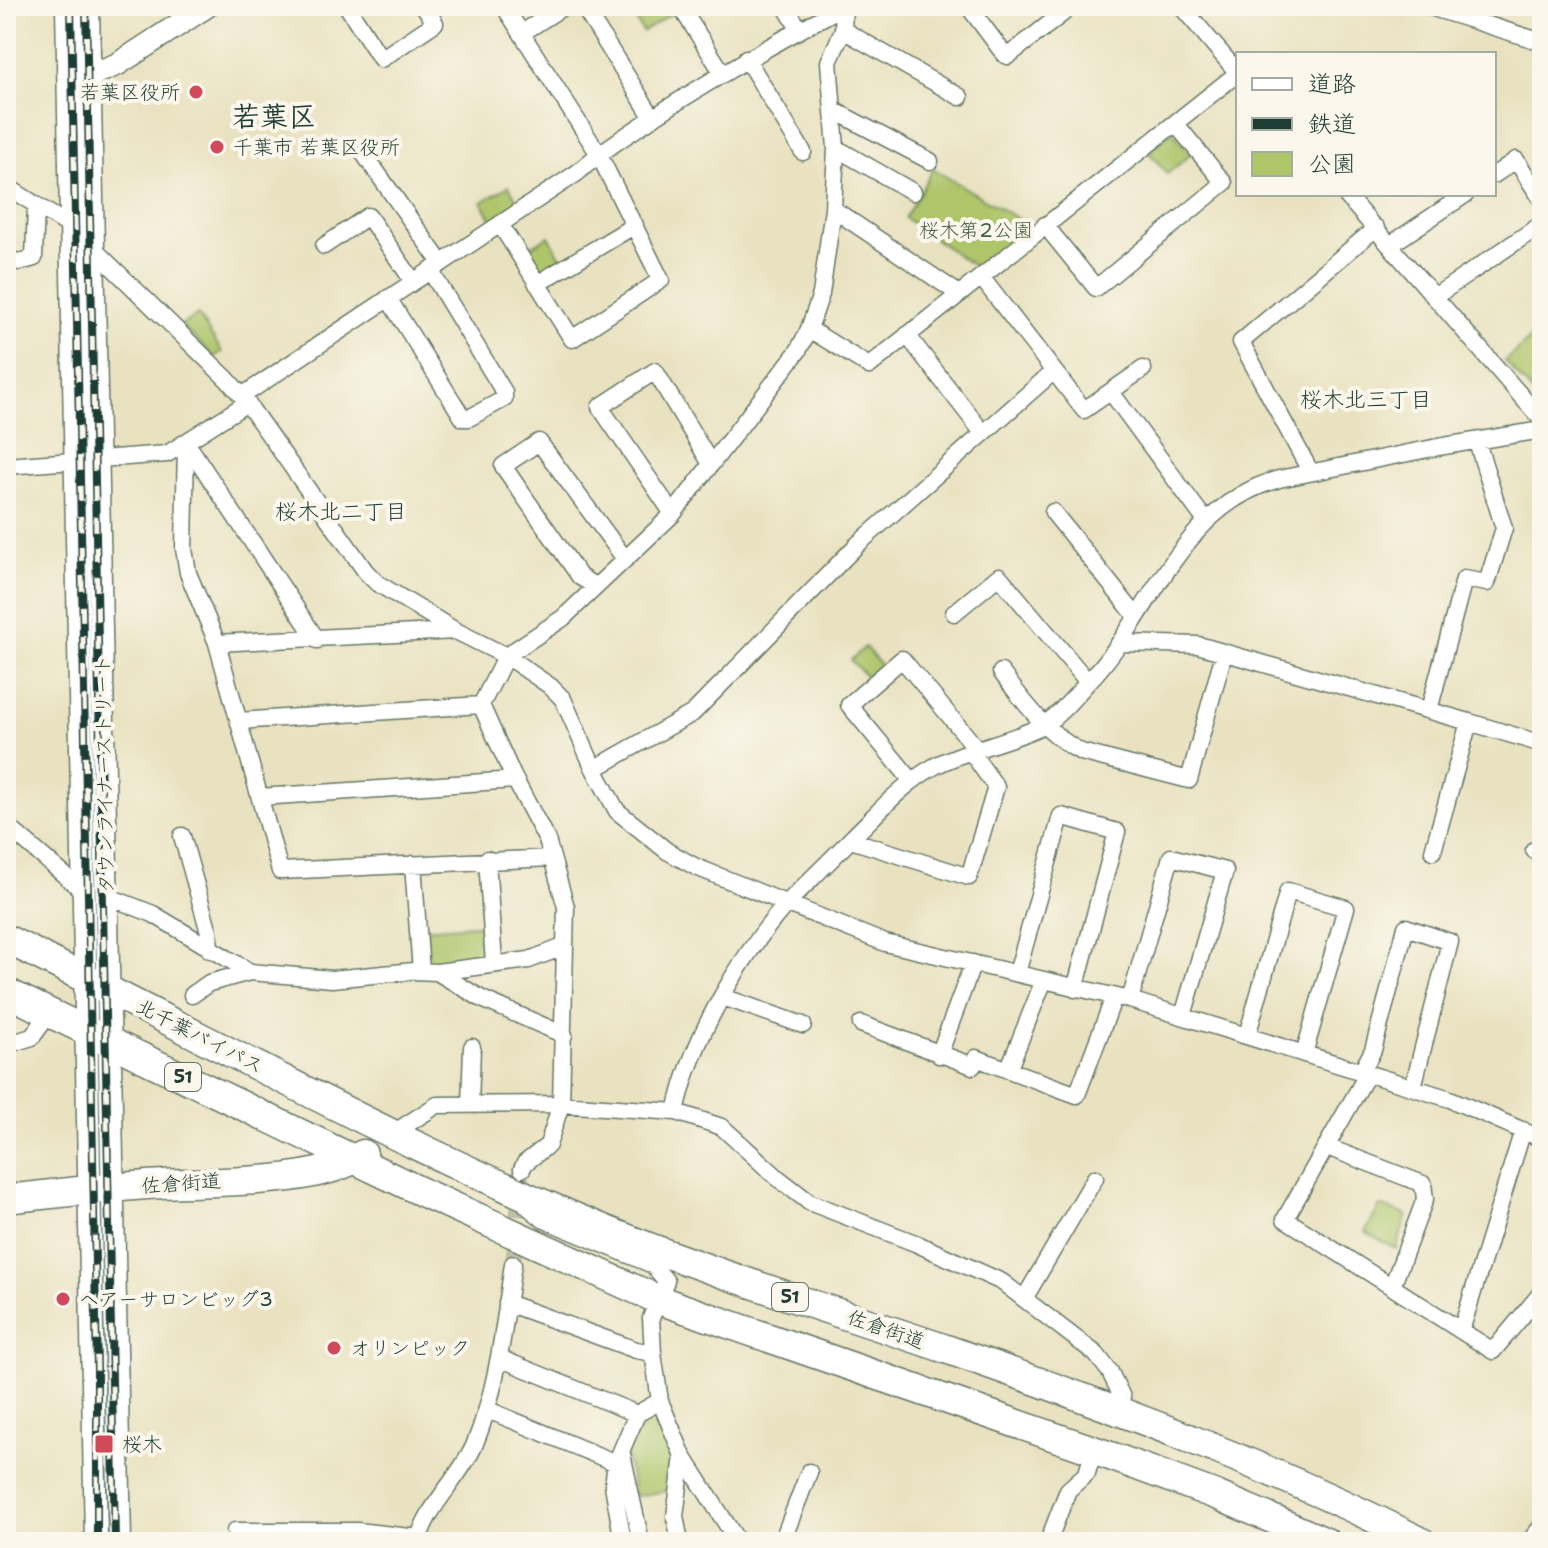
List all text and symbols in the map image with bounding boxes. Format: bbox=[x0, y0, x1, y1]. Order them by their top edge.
legend bbox=[1236, 52, 1496, 196]
text: 道路 bbox=[1308, 68, 1356, 100]
place label: 若葉区役所 bbox=[80, 79, 180, 105]
marker: 若葉区役所 bbox=[187, 83, 205, 101]
district label: 若葉区 bbox=[232, 97, 316, 135]
text: 鉄道 bbox=[1308, 108, 1356, 140]
place label: 千葉市 若葉区役所 bbox=[233, 134, 400, 160]
marker: 千葉市 若葉区役所 bbox=[208, 138, 226, 156]
text: 公園 bbox=[1308, 148, 1356, 180]
park label: 桜木第2公園 bbox=[919, 217, 1033, 243]
district label: 桜木北三丁目 bbox=[1300, 385, 1432, 414]
district label: 桜木北二丁目 bbox=[275, 497, 407, 526]
street label: タウンライナーストリート bbox=[89, 654, 119, 894]
street label: 北千葉バイパス bbox=[132, 993, 268, 1079]
road number: 51 bbox=[165, 1063, 201, 1091]
street label: 佐倉街道 bbox=[140, 1167, 222, 1199]
road number: 51 bbox=[772, 1283, 808, 1311]
place label: ヘアーサロンビッグ3 bbox=[79, 1286, 273, 1312]
marker: ヘアーサロンビッグ3 bbox=[54, 1290, 72, 1308]
street label: 佐倉街道 bbox=[844, 1304, 928, 1354]
place label: オリンピック bbox=[350, 1335, 470, 1361]
marker: オリンピック bbox=[325, 1339, 343, 1357]
place label: 桜木 bbox=[122, 1431, 162, 1457]
marker: 桜木 bbox=[93, 1433, 115, 1455]

